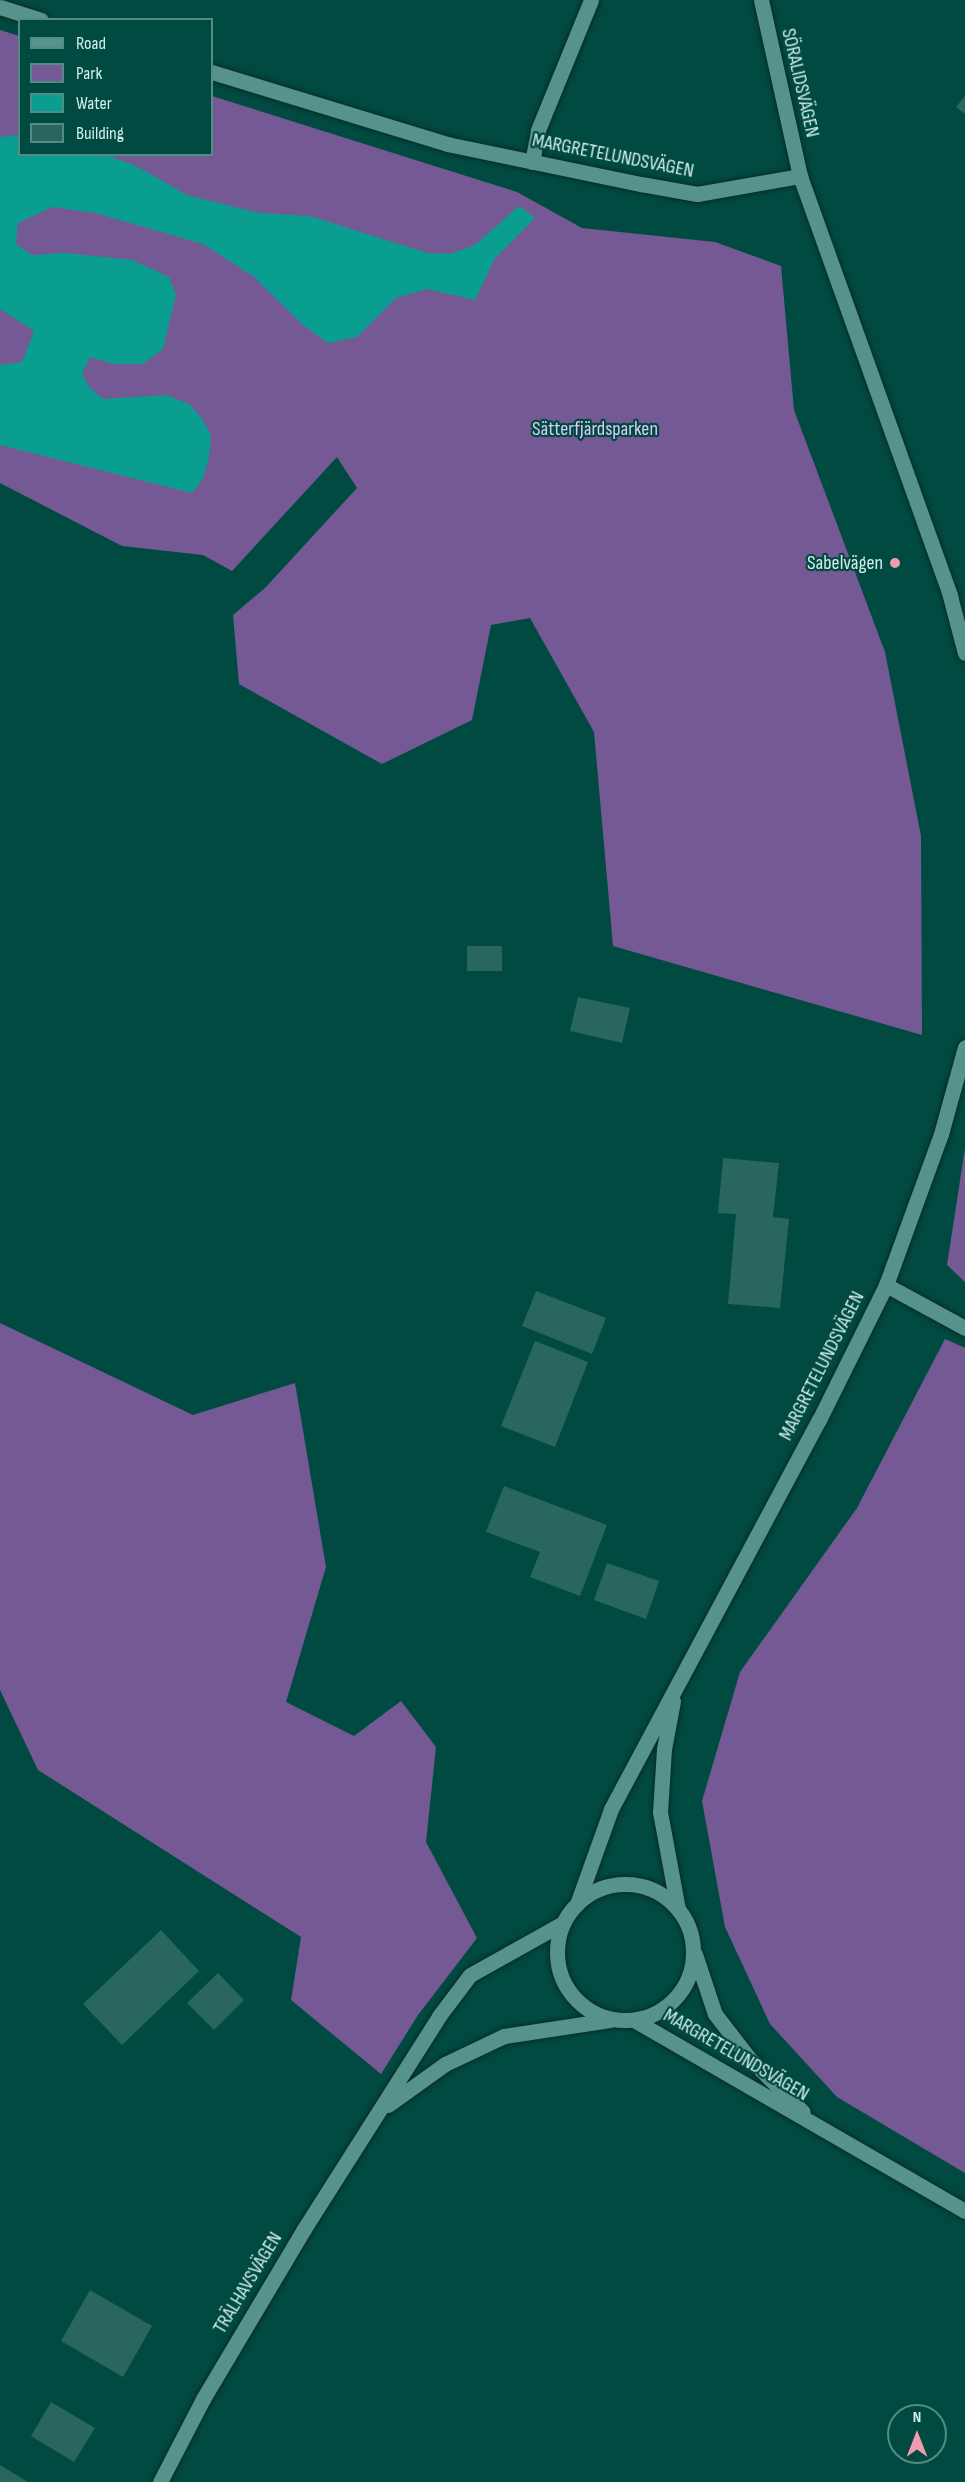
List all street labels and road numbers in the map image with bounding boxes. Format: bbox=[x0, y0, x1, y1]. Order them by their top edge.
street label: SÖRALIDSVÄGEN bbox=[776, 26, 824, 140]
street label: MARGRETELUNDSVÄGEN bbox=[530, 129, 696, 183]
street label: MARGRETELUNDSVÄGEN bbox=[774, 1287, 870, 1445]
street label: MARGRETELUNDSVÄGEN bbox=[659, 2004, 813, 2106]
street label: TRÄLHAVSVÄGEN bbox=[208, 2228, 288, 2338]

